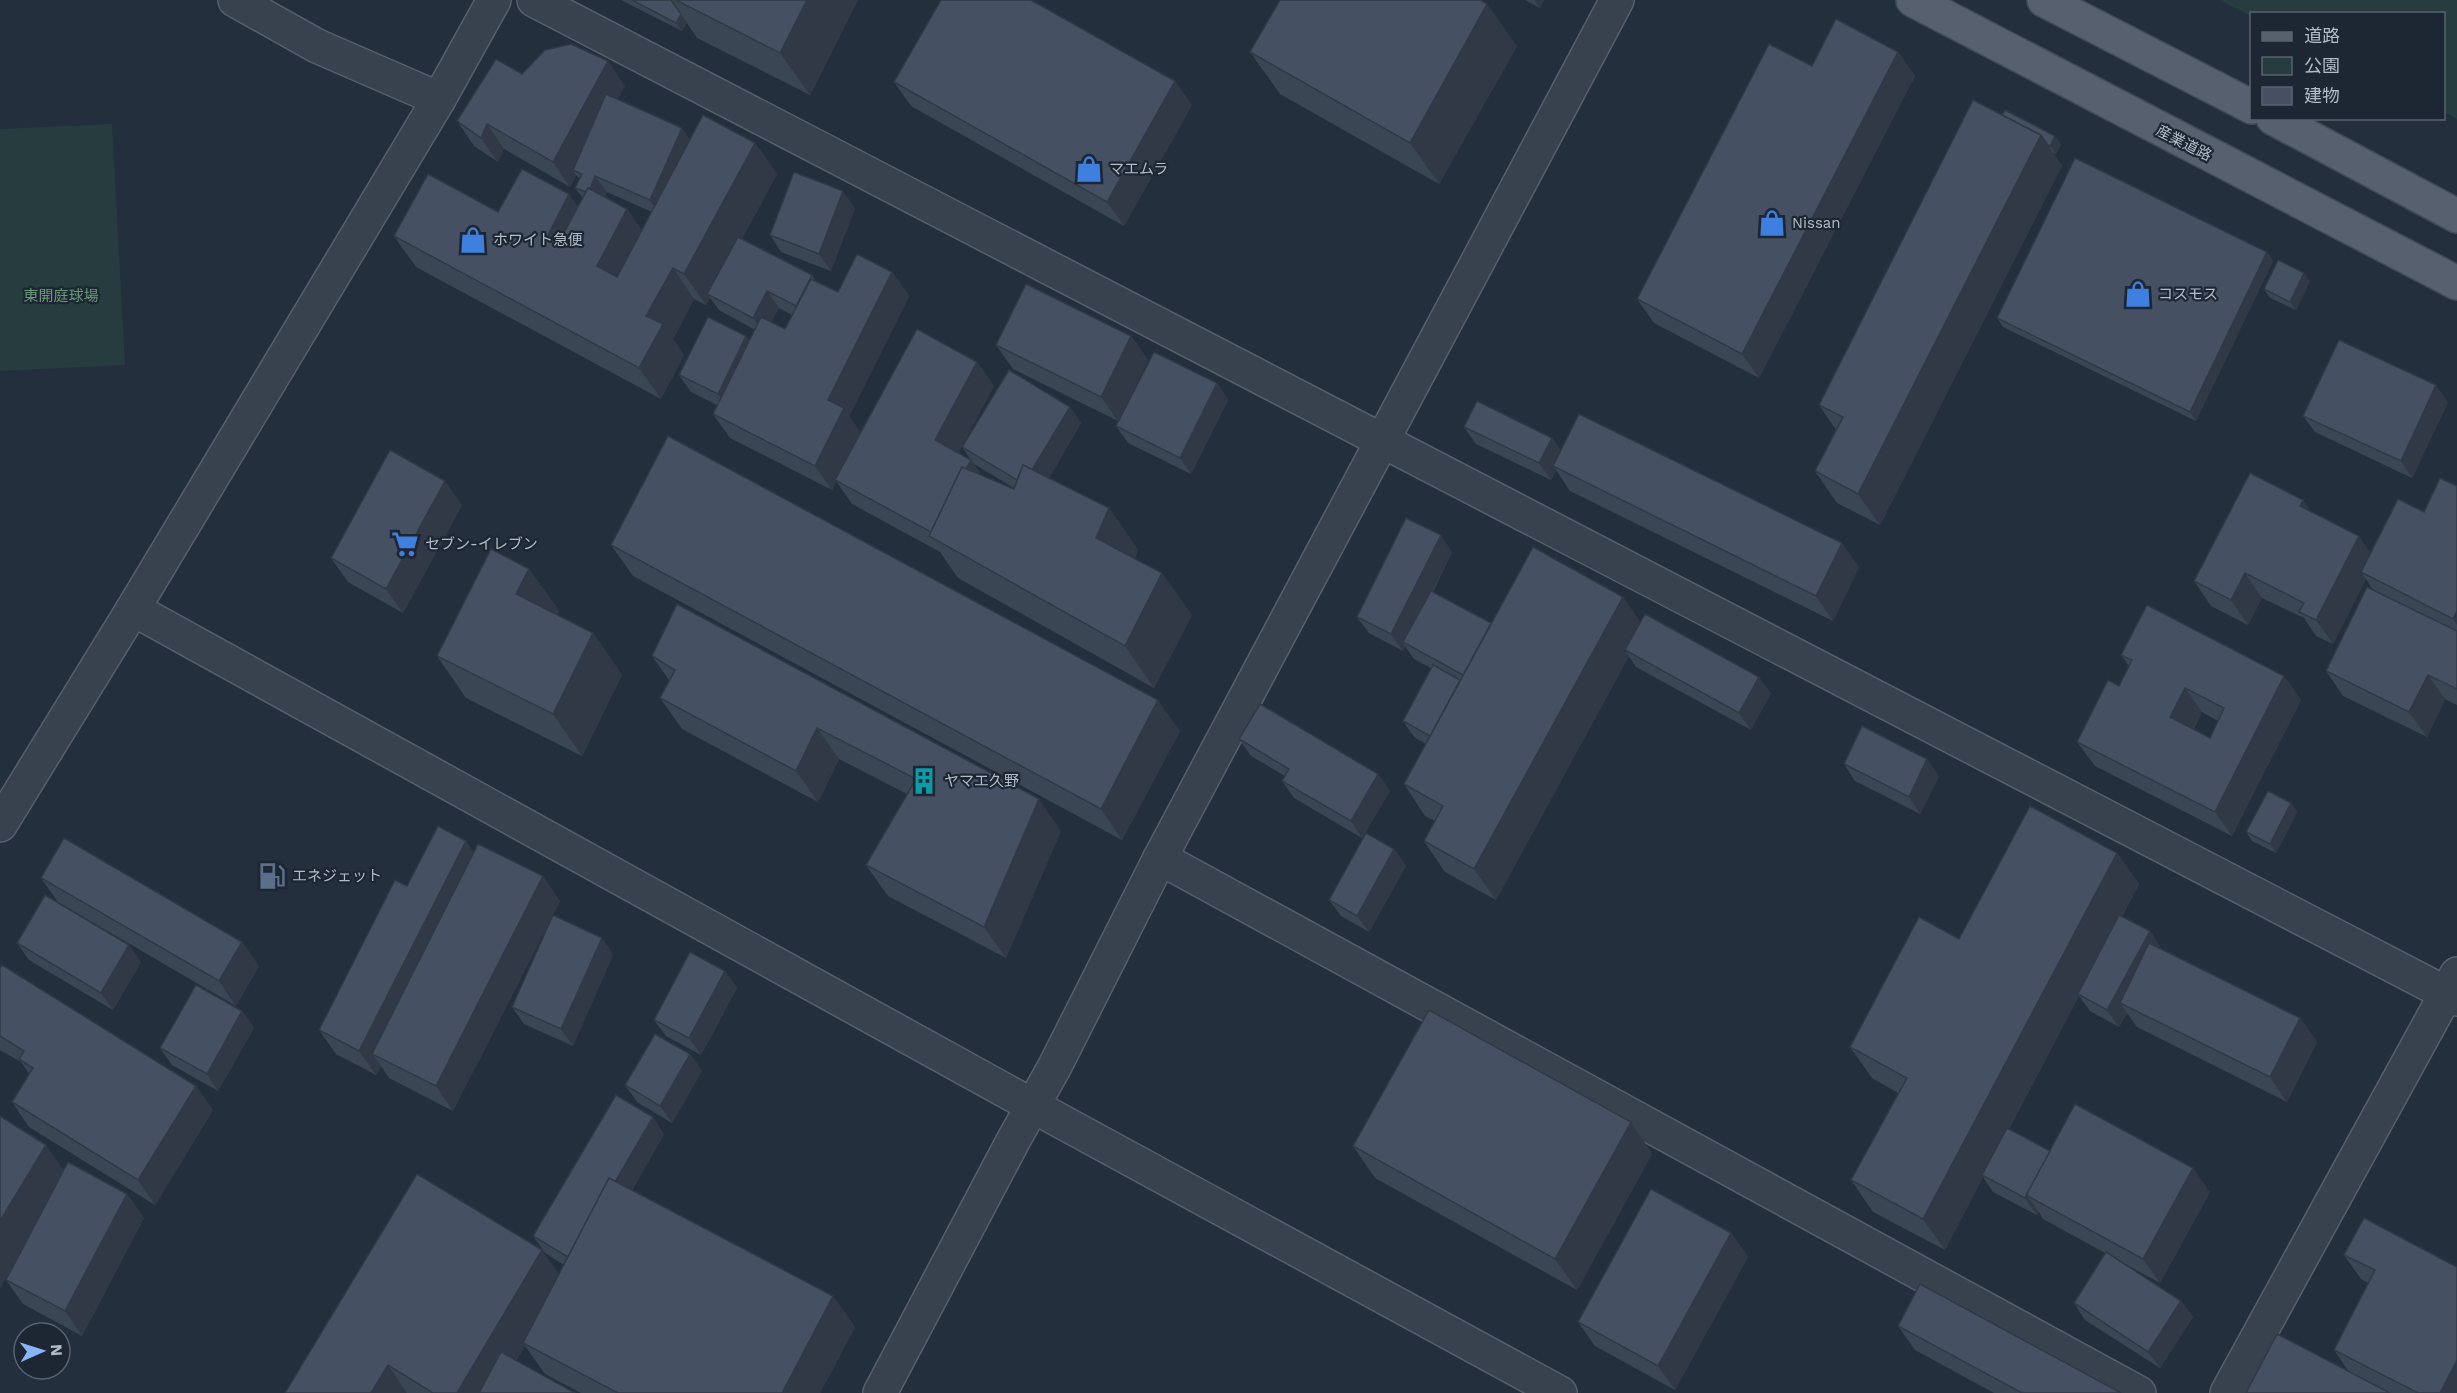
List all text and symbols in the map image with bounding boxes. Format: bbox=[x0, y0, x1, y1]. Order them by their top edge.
legend bbox=[2250, 12, 2445, 120]
text: 道路 bbox=[2304, 25, 2340, 46]
text: 公園 bbox=[2304, 55, 2340, 76]
text: 建物 bbox=[2304, 85, 2340, 106]
street label: 産業道路 bbox=[2153, 121, 2215, 165]
shop icon: マエムラ bbox=[1074, 154, 1104, 184]
place label: マエムラ bbox=[1109, 160, 1168, 178]
shop icon: Nissan bbox=[1757, 208, 1787, 238]
place label: Nissan bbox=[1792, 214, 1841, 232]
shop icon: ホワイト急便 bbox=[458, 225, 488, 255]
place label: ホワイト急便 bbox=[493, 231, 583, 249]
shop icon: コスモス bbox=[2123, 279, 2153, 309]
place label: コスモス bbox=[2158, 285, 2218, 303]
park label: 東開庭球場 bbox=[23, 287, 99, 305]
supermarket icon: セブン-イレブン bbox=[390, 529, 420, 559]
place label: セブン-イレブン bbox=[425, 535, 538, 553]
building icon: ヤマエ久野 bbox=[909, 766, 939, 796]
place label: ヤマエ久野 bbox=[944, 772, 1019, 790]
fuel station icon: エネジェット bbox=[257, 861, 287, 891]
place label: エネジェット bbox=[292, 867, 382, 885]
north arrow bbox=[12, 1321, 72, 1381]
text: N bbox=[47, 1344, 66, 1357]

